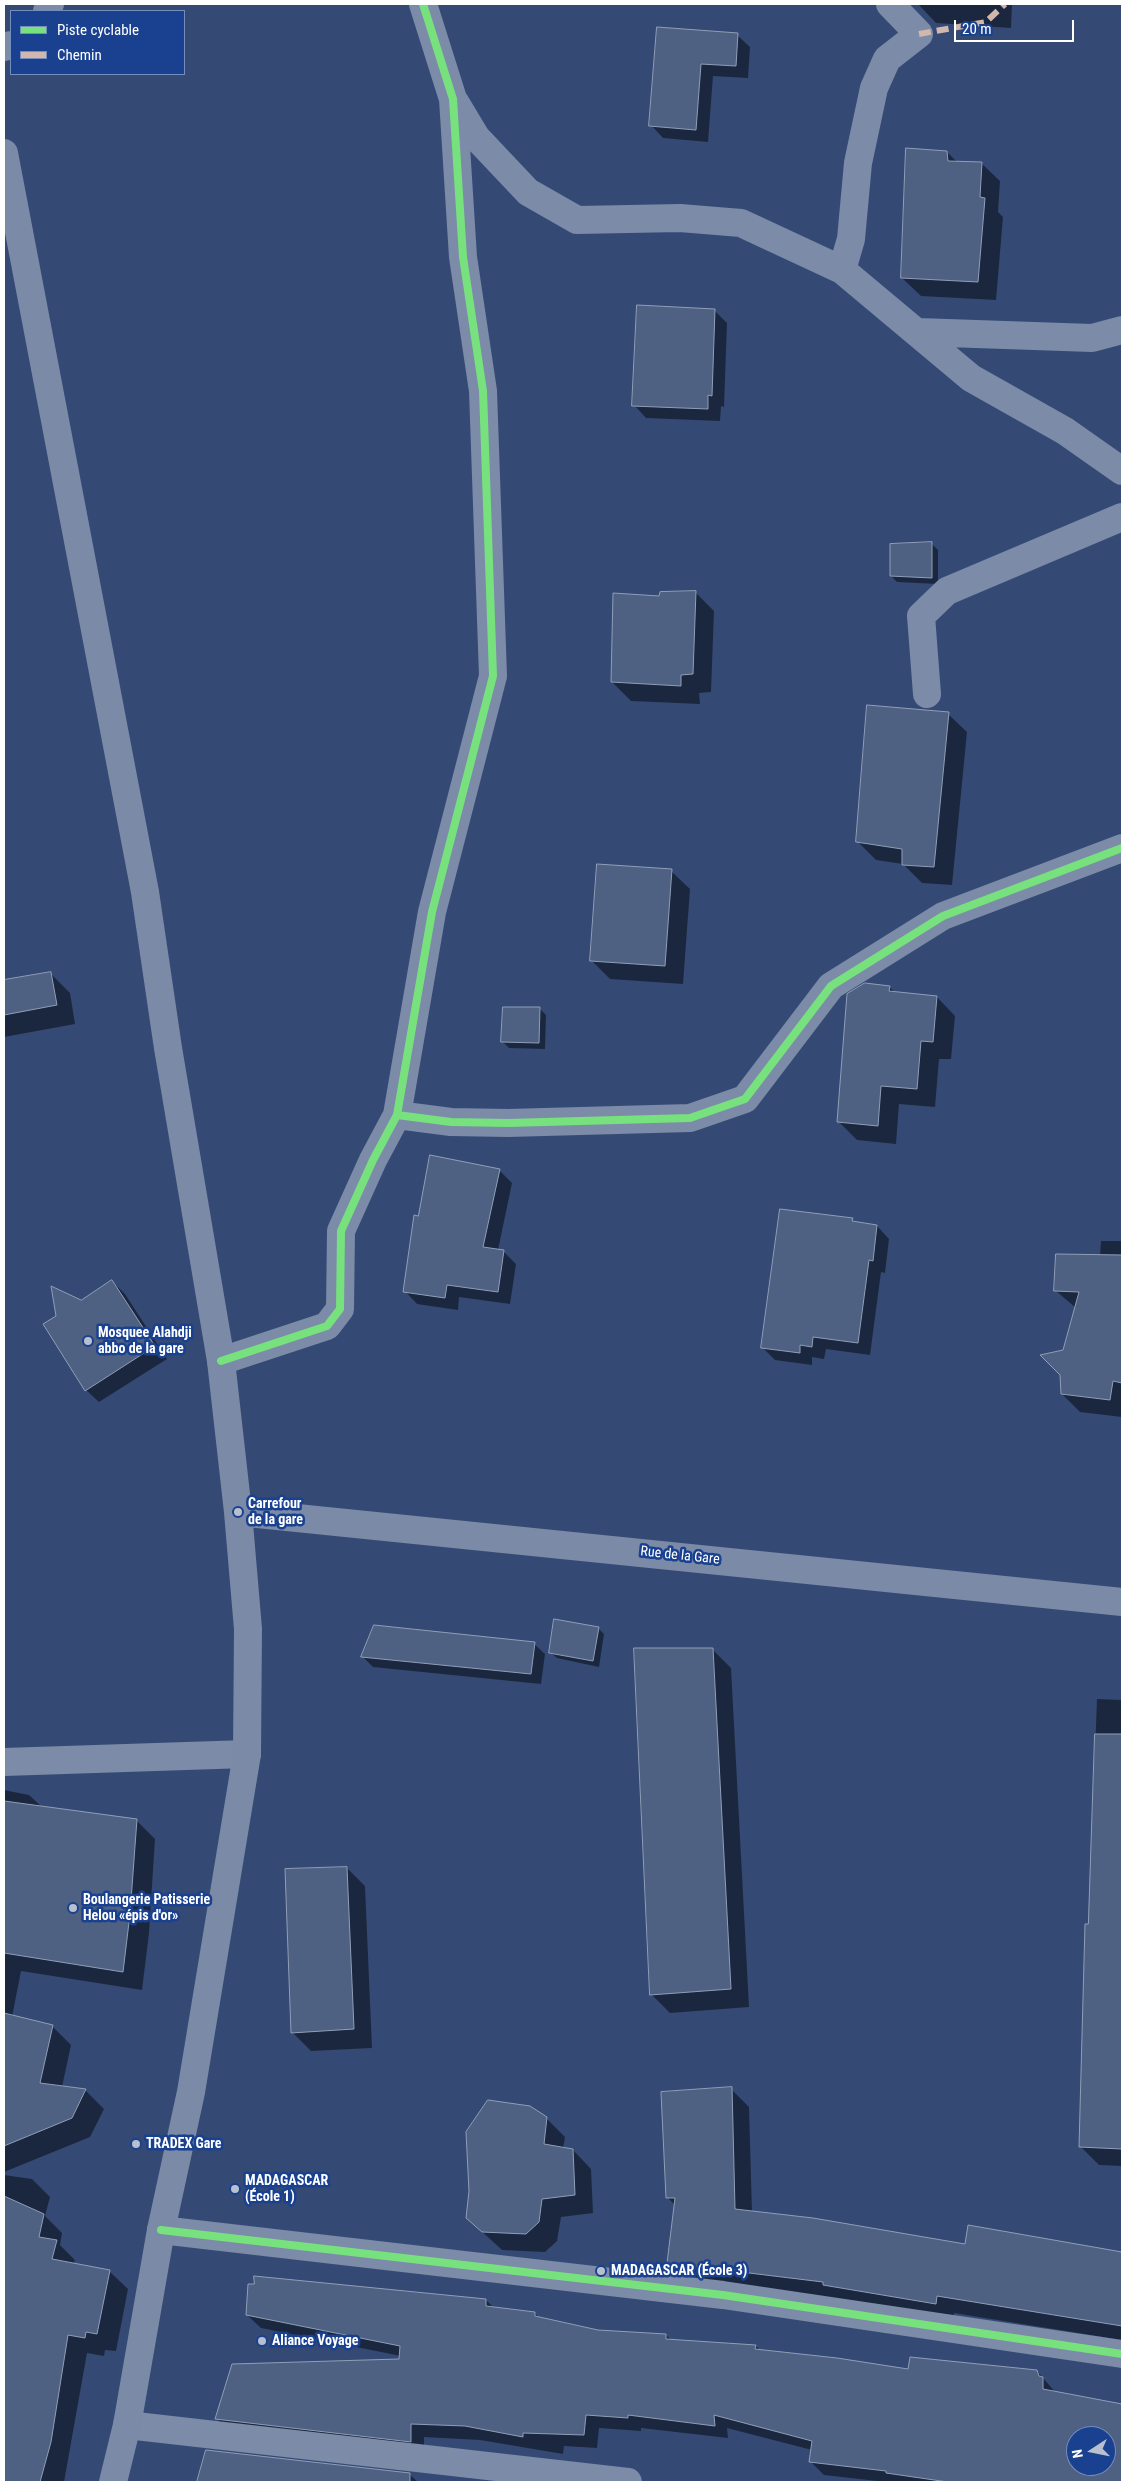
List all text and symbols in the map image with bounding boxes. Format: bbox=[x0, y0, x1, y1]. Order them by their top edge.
legend bbox=[10, 10, 185, 75]
scale bar bbox=[956, 10, 1076, 42]
text: 20 m bbox=[962, 20, 992, 38]
text: Piste cyclable bbox=[57, 21, 139, 39]
text: Chemin bbox=[57, 46, 102, 64]
place label: Mosquee Alahdji abbo de la gare bbox=[98, 1325, 192, 1358]
marker: Mosquee Alahdji abbo de la gare bbox=[82, 1335, 94, 1347]
place label: Carrefour de la gare bbox=[248, 1496, 303, 1528]
marker: Carrefour de la gare bbox=[232, 1506, 244, 1518]
street label: Rue de la Gare bbox=[640, 1543, 720, 1569]
place label: Boulangerie Patisserie Helou «épis d'or» bbox=[83, 1892, 210, 1924]
marker: Boulangerie Patisserie Helou «épis d'or» bbox=[67, 1902, 79, 1914]
place label: TRADEX Gare bbox=[146, 2136, 222, 2152]
marker: TRADEX Gare bbox=[130, 2138, 142, 2150]
place label: MADAGASCAR (École 1) bbox=[245, 2173, 328, 2206]
marker: MADAGASCAR (École 1) bbox=[229, 2183, 241, 2195]
place label: MADAGASCAR (École 3) bbox=[611, 2263, 747, 2279]
marker: MADAGASCAR (École 3) bbox=[595, 2265, 607, 2277]
place label: Aliance Voyage bbox=[272, 2333, 358, 2349]
marker: Aliance Voyage bbox=[256, 2335, 268, 2347]
north arrow bbox=[1066, 2426, 1116, 2476]
text: N bbox=[1069, 2448, 1086, 2459]

